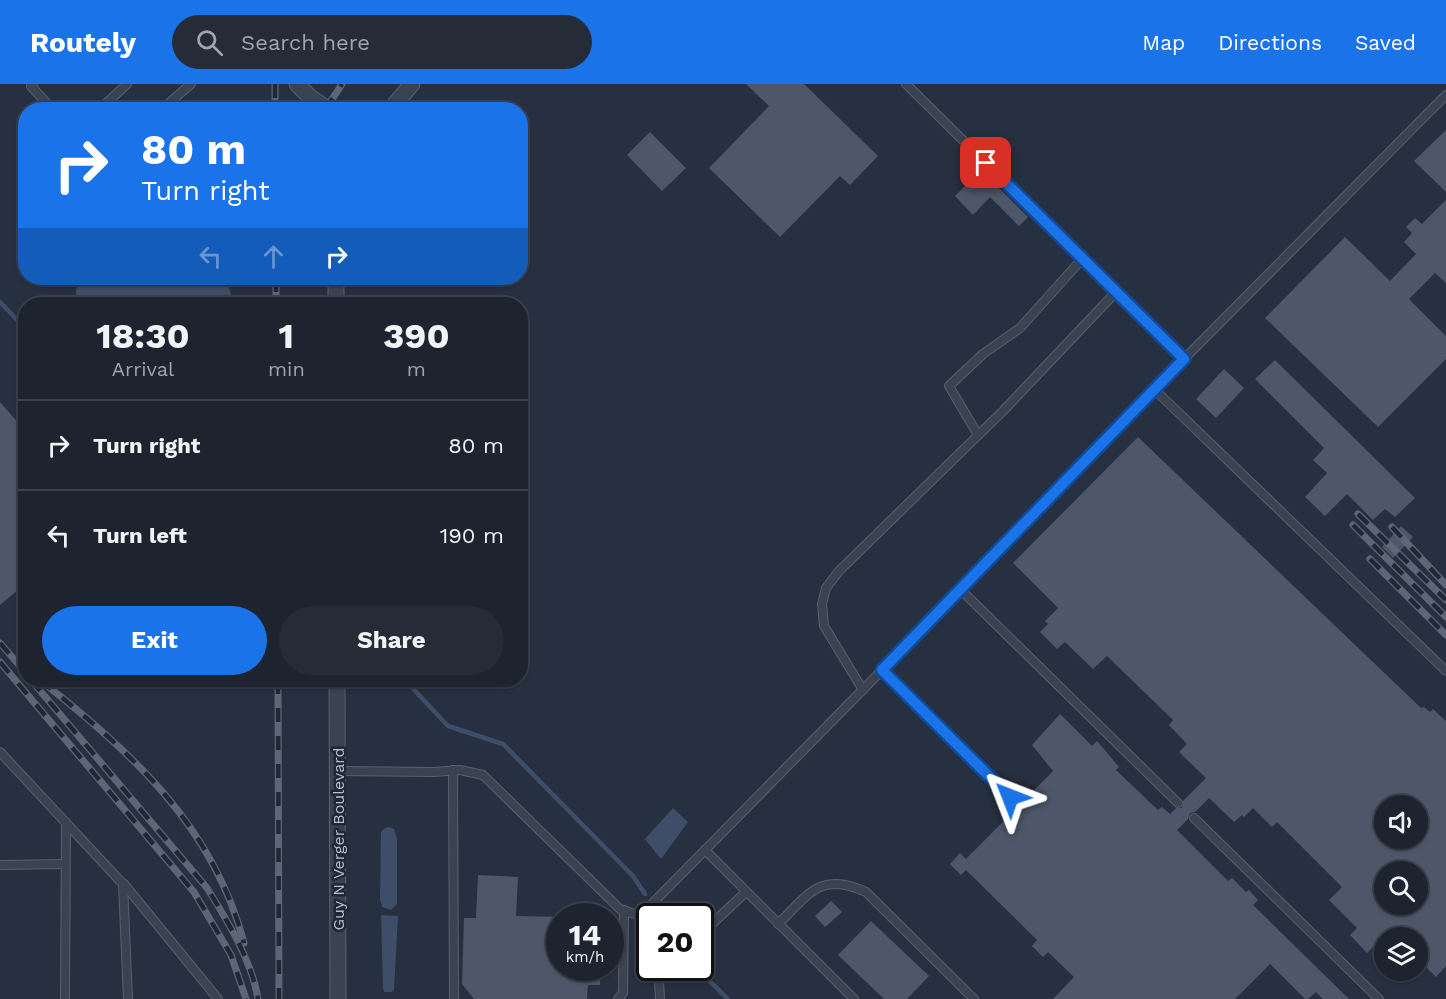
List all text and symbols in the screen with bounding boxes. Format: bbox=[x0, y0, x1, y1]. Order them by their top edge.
search box bbox=[172, 15, 592, 69]
text: Routely bbox=[30, 26, 136, 59]
icon: search bbox=[193, 26, 226, 59]
text: Search here bbox=[241, 30, 370, 55]
text: Map bbox=[1142, 30, 1185, 55]
text: Directions bbox=[1218, 30, 1322, 55]
text: Saved bbox=[1355, 30, 1416, 55]
text: 80 m bbox=[141, 125, 246, 174]
icon: right bbox=[42, 126, 120, 204]
pin bbox=[960, 137, 1011, 188]
icon: arrive bbox=[969, 146, 1002, 179]
text: Turn right bbox=[141, 175, 270, 207]
icon: left bbox=[194, 240, 227, 273]
icon: ahead bbox=[257, 240, 290, 273]
icon: right bbox=[320, 240, 353, 273]
text: 18:30 bbox=[96, 315, 190, 357]
text: 1 bbox=[279, 315, 294, 357]
text: 390 bbox=[383, 315, 450, 357]
text: Arrival bbox=[112, 357, 174, 381]
text: min bbox=[268, 357, 305, 381]
text: m bbox=[407, 357, 426, 381]
icon: right bbox=[42, 429, 75, 462]
text: Turn right bbox=[93, 433, 200, 458]
text: 80 m bbox=[448, 433, 504, 458]
icon: left bbox=[42, 519, 75, 552]
text: Turn left bbox=[93, 523, 187, 548]
text: 190 m bbox=[440, 523, 504, 548]
button: Exit bbox=[42, 606, 267, 675]
button: Share bbox=[279, 606, 504, 675]
street label: Guy N Verger Boulevard bbox=[329, 747, 348, 931]
position arrow bbox=[978, 765, 1042, 829]
map controls bbox=[1374, 795, 1428, 981]
button: sound bbox=[1374, 795, 1428, 849]
button: search bbox=[1374, 861, 1428, 915]
speed limit sign: 20 bbox=[636, 903, 714, 981]
text: 14 bbox=[569, 917, 601, 952]
button: layers bbox=[1374, 927, 1428, 981]
text: km/h bbox=[566, 948, 604, 966]

